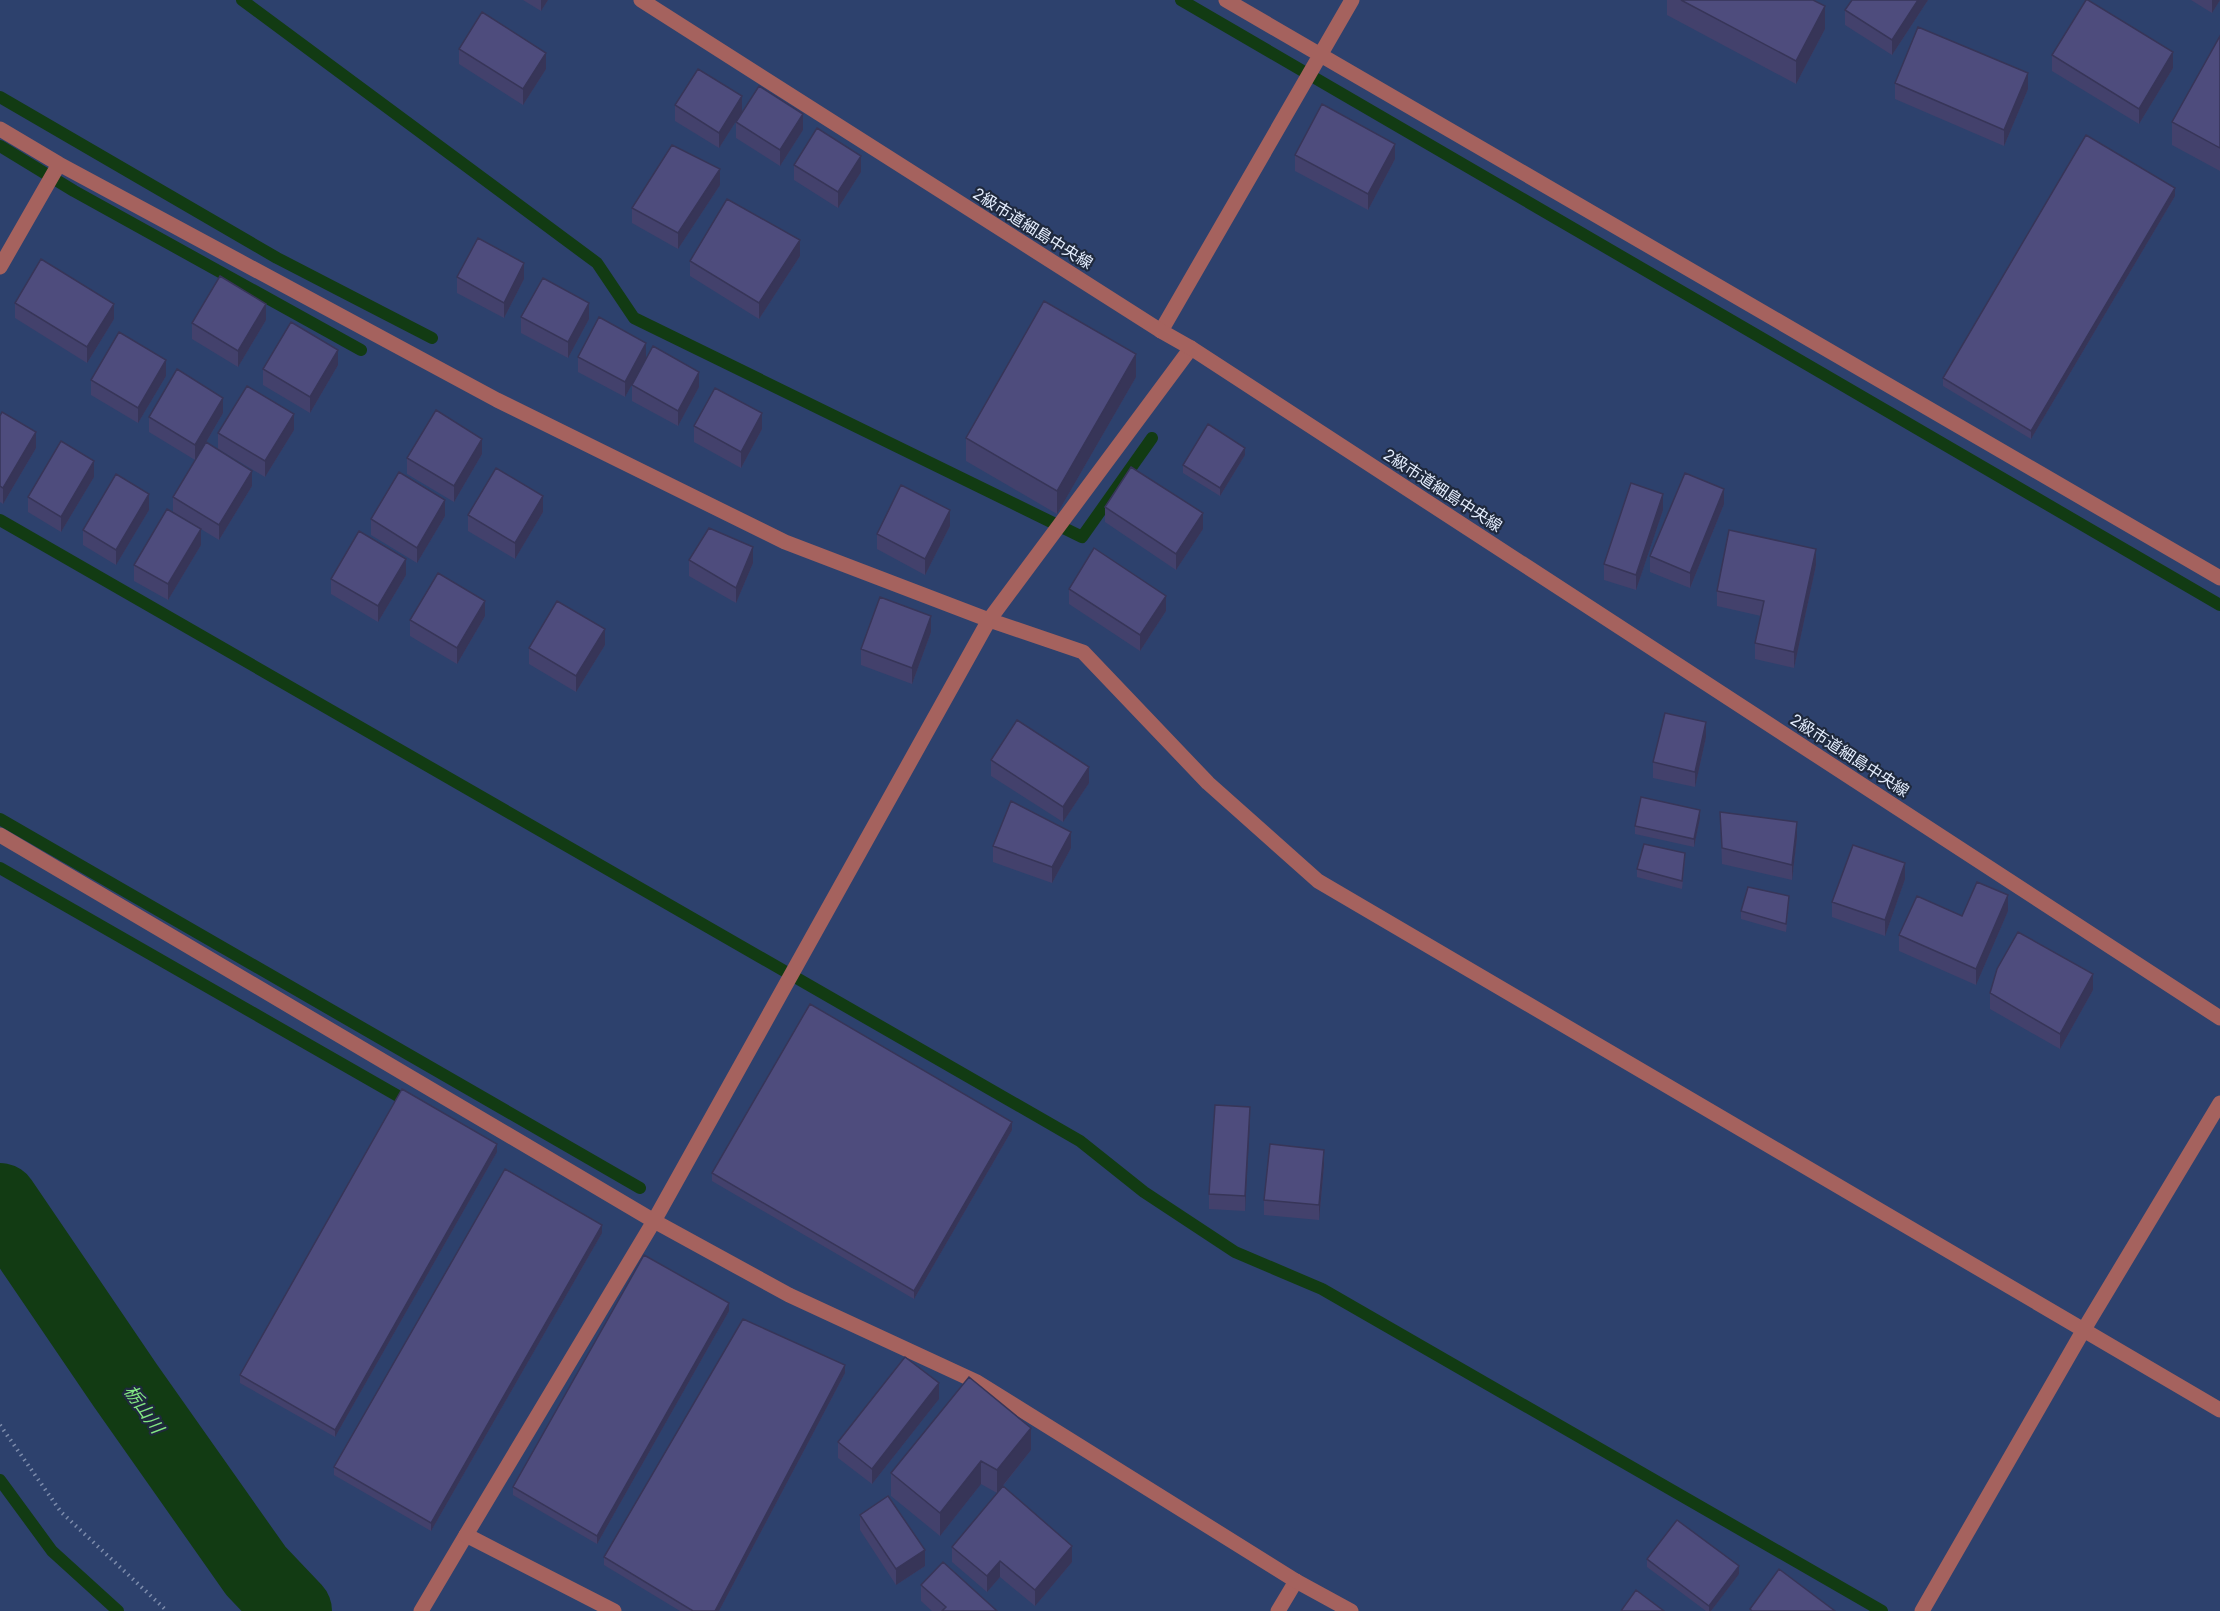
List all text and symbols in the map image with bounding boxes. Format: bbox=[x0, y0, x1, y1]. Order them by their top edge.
street label: 2級市道細島中央線 bbox=[969, 183, 1097, 273]
street label: 2級市道細島中央線 bbox=[1380, 444, 1506, 536]
street label: 2級市道細島中央線 bbox=[1787, 709, 1913, 801]
water label: 栃山川 bbox=[120, 1381, 169, 1439]

